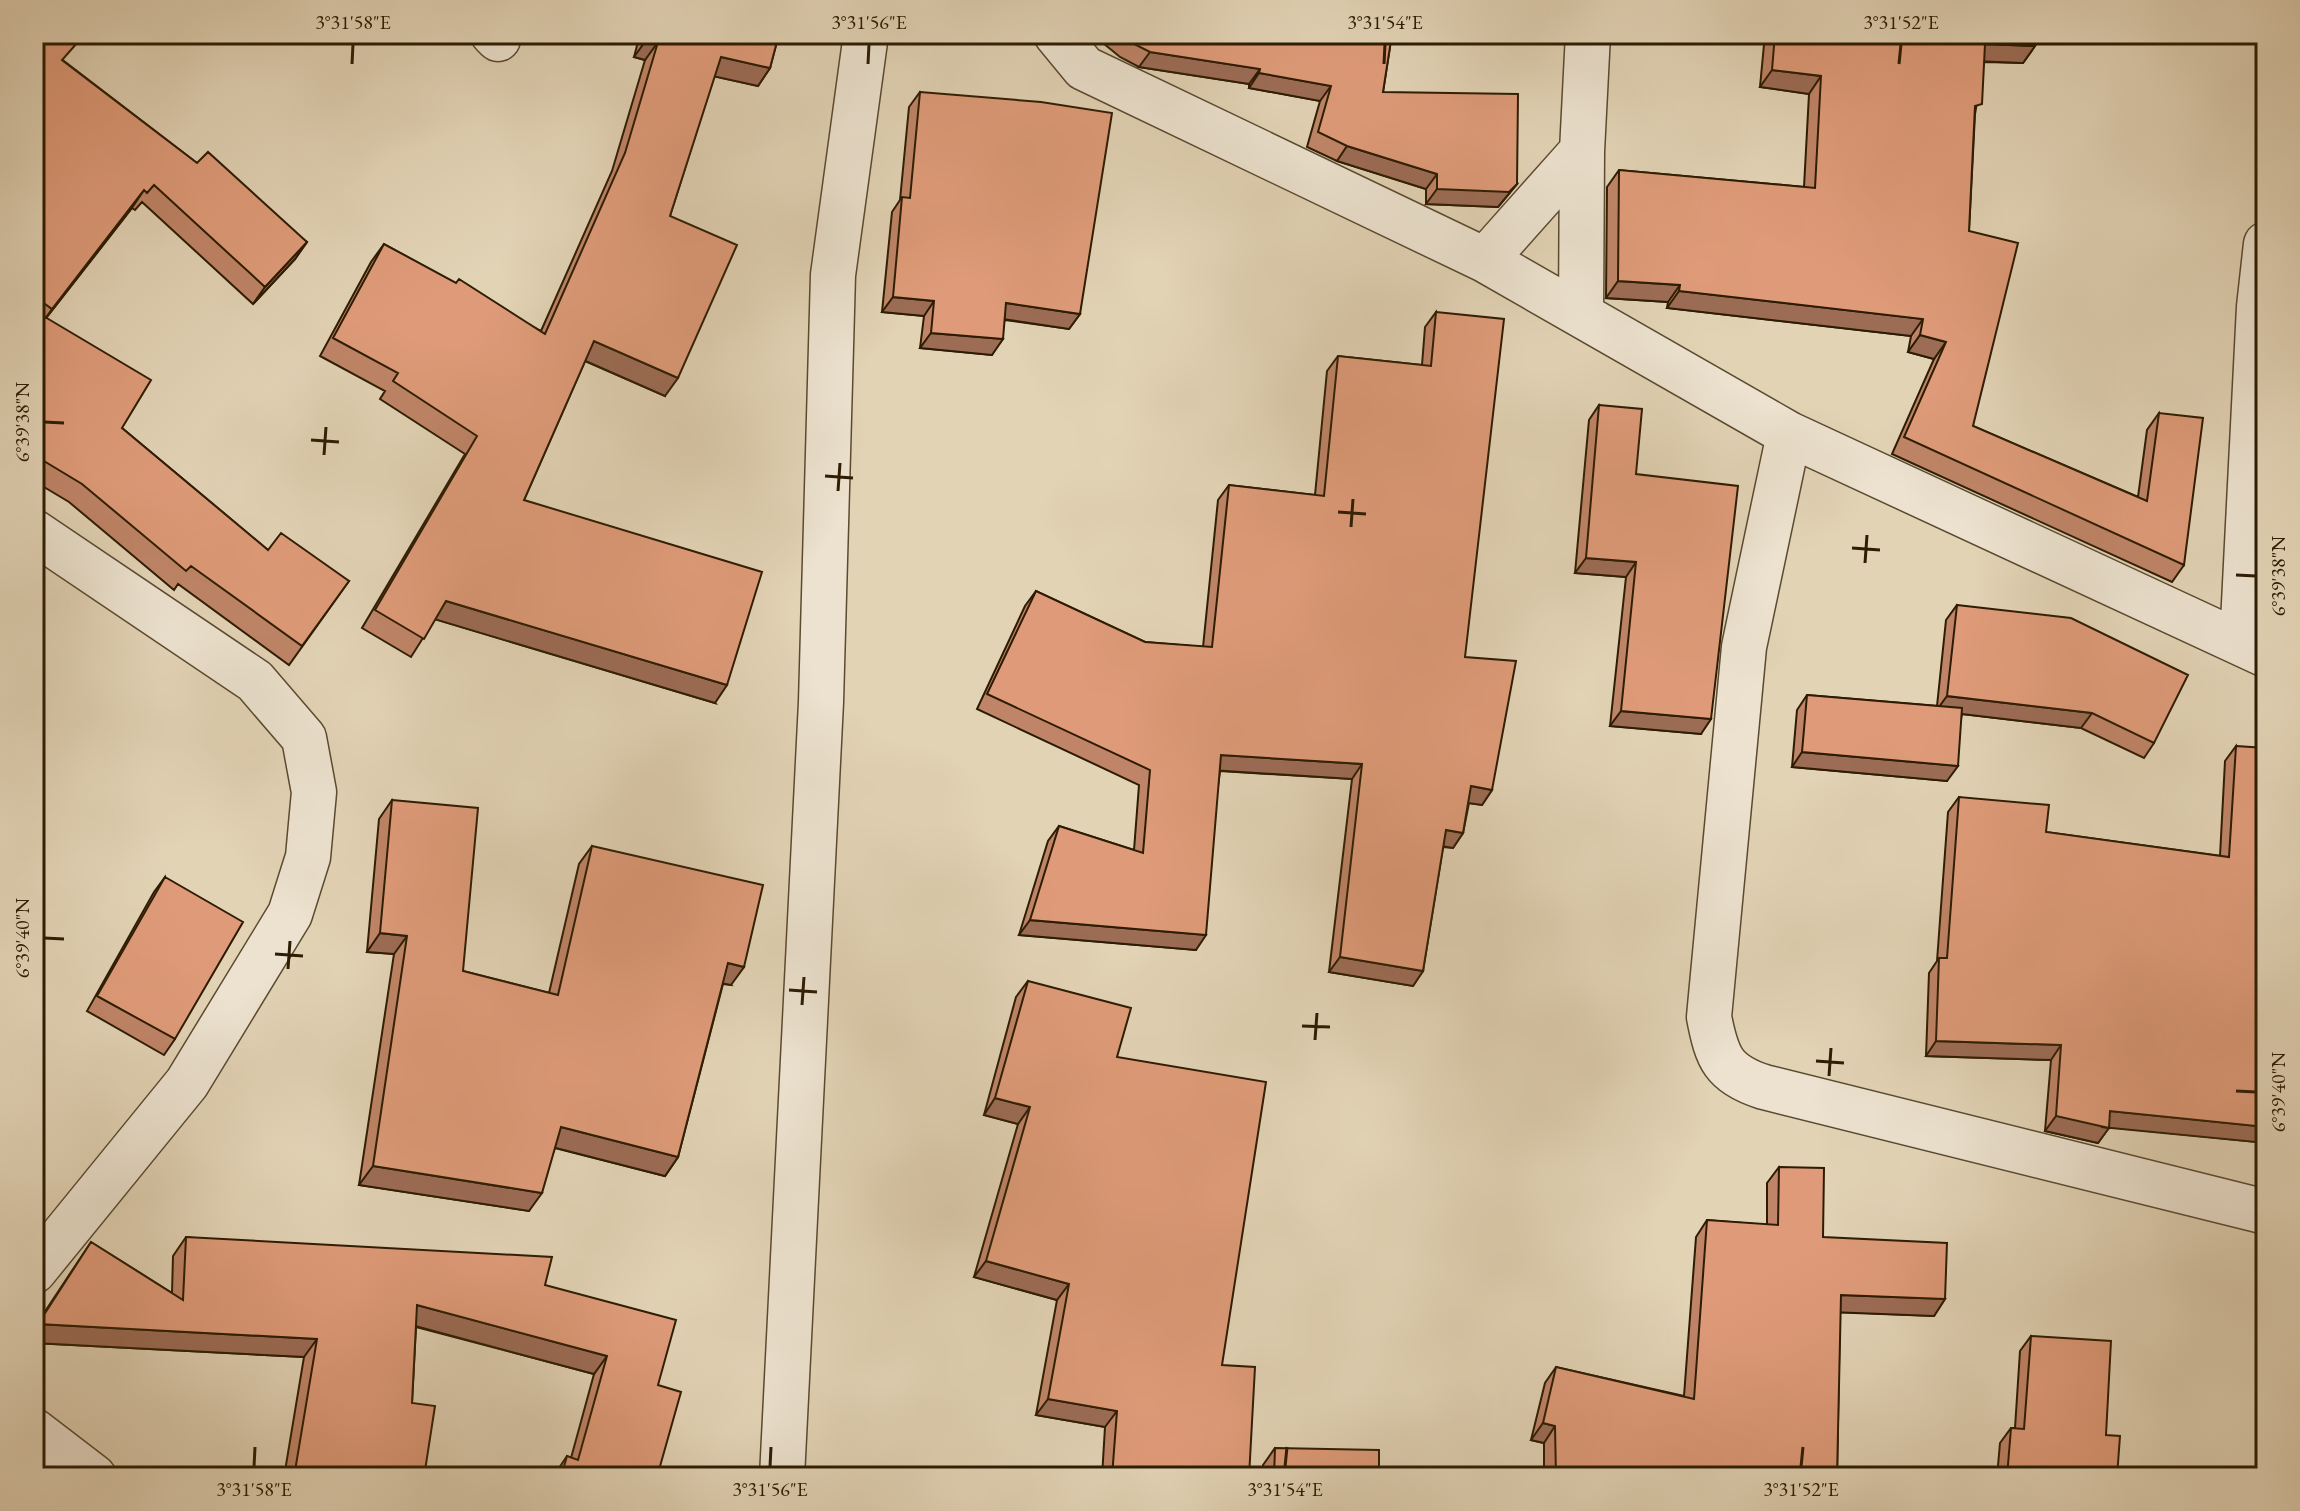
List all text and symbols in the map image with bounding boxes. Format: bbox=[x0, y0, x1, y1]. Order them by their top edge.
text: 3°31'58"E bbox=[315, 9, 391, 35]
text: 3°31'56"E bbox=[831, 9, 907, 35]
text: 3°31'54"E bbox=[1347, 9, 1423, 35]
text: 3°31'52"E bbox=[1863, 9, 1939, 35]
text: 6°39'38"N bbox=[9, 382, 35, 462]
text: 6°39'38"N bbox=[2265, 536, 2291, 616]
text: 6°39'40"N bbox=[9, 898, 35, 978]
text: 6°39'40"N bbox=[2265, 1052, 2291, 1132]
text: 3°31'58"E bbox=[216, 1476, 292, 1502]
text: 3°31'56"E bbox=[732, 1476, 808, 1502]
text: 3°31'54"E bbox=[1247, 1476, 1323, 1502]
text: 3°31'52"E bbox=[1763, 1476, 1839, 1502]

